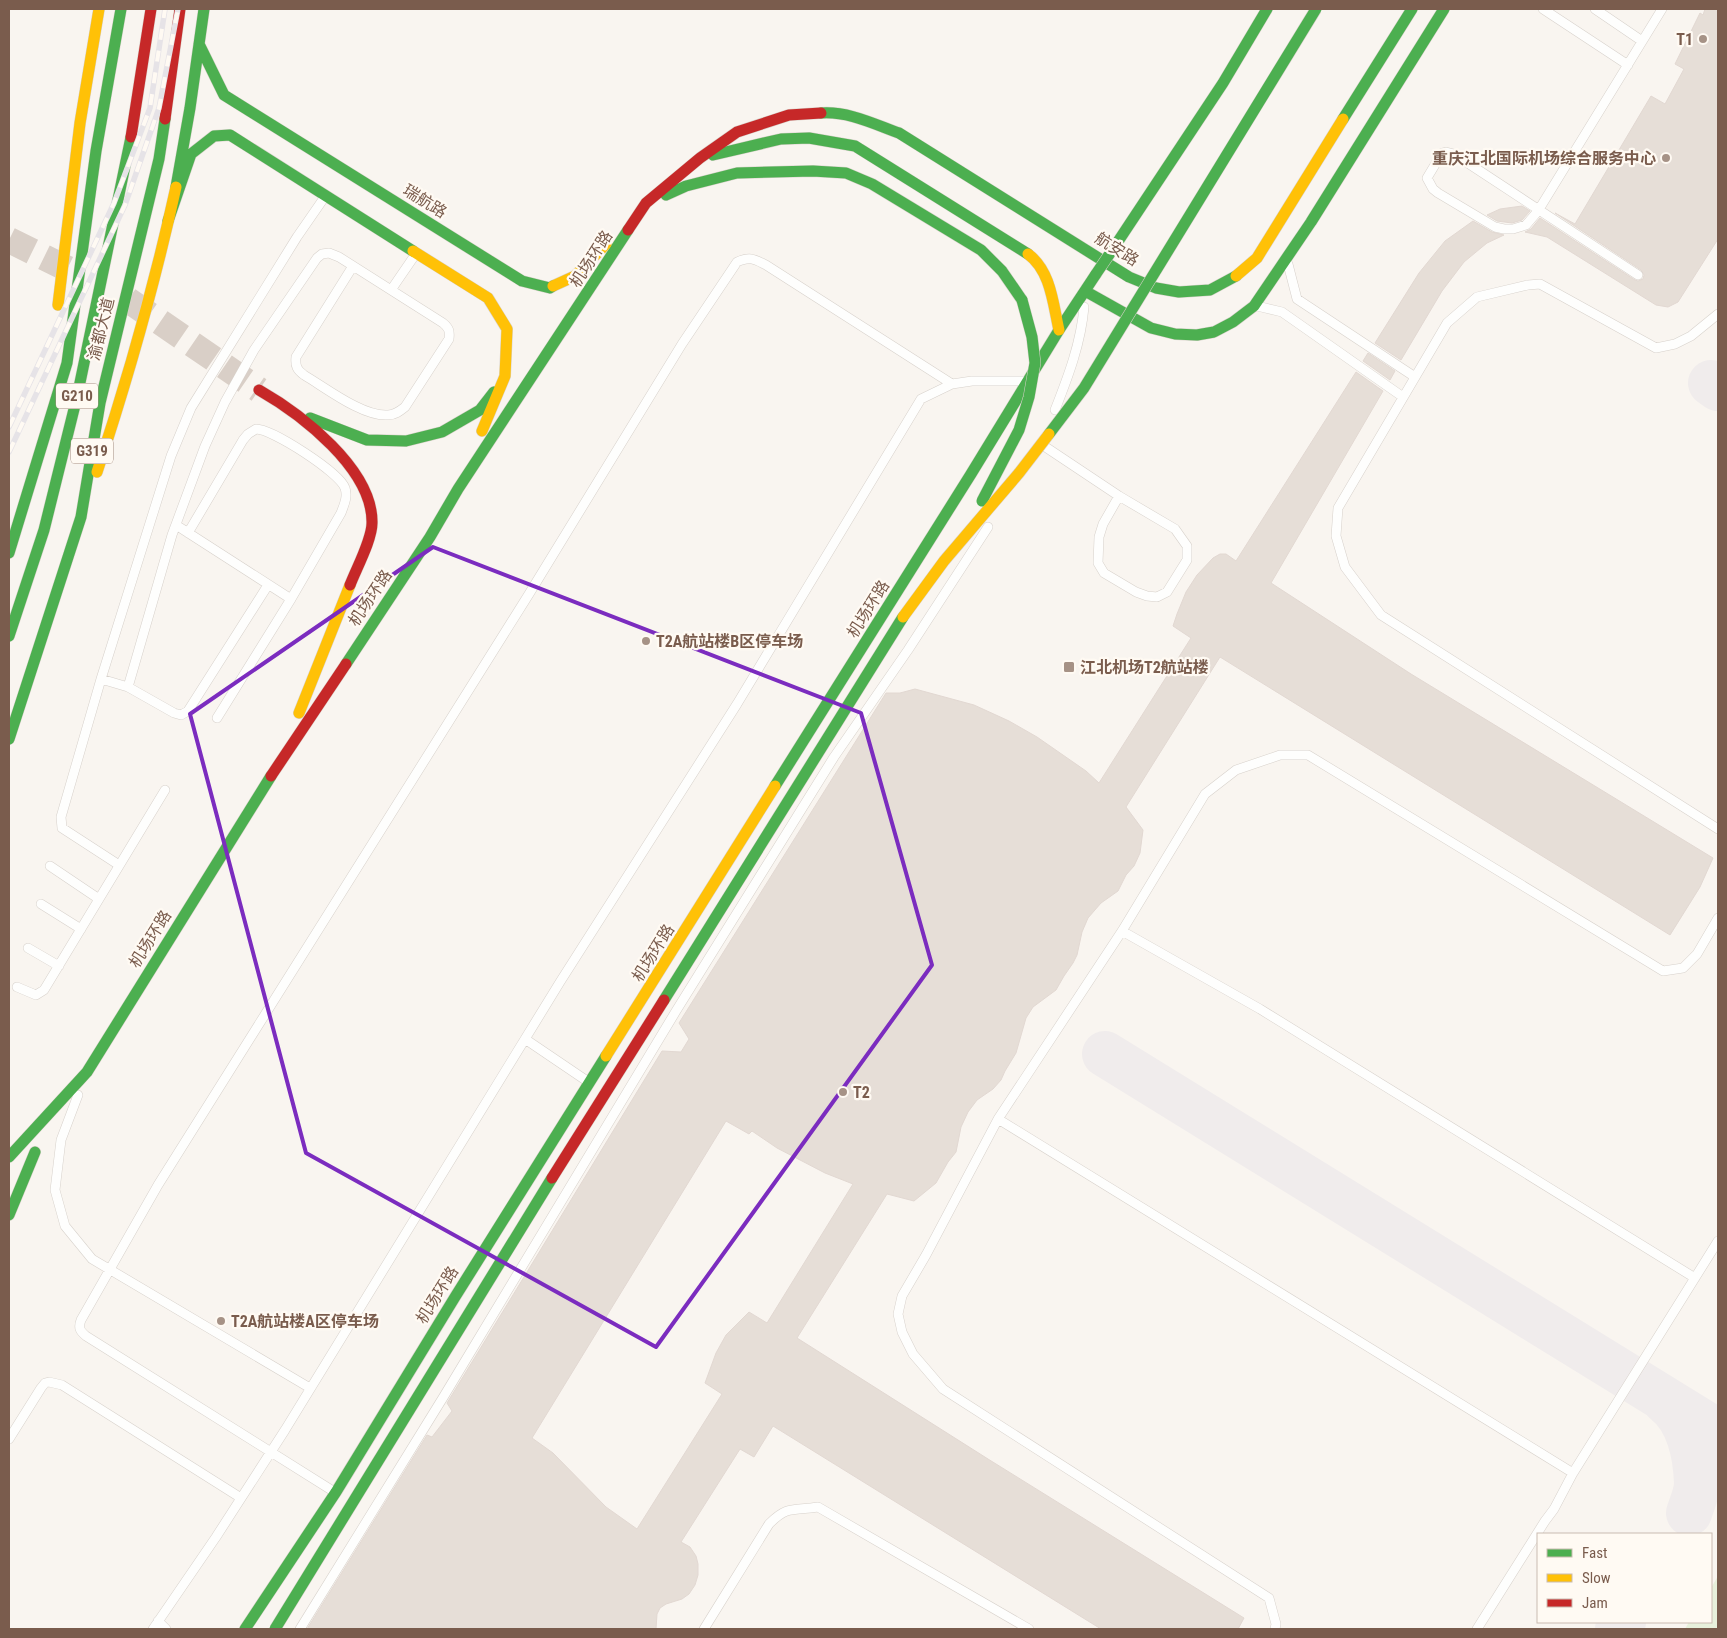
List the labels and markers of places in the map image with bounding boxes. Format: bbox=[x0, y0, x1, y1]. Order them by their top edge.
place label: T1 bbox=[1676, 30, 1693, 49]
marker: T1 bbox=[1697, 33, 1709, 45]
place label: 重庆江北国际机场综合服务中心 bbox=[1432, 149, 1656, 168]
marker: 重庆江北国际机场综合服务中心 bbox=[1660, 152, 1672, 164]
place label: T2A航站楼B区停车场 bbox=[656, 632, 803, 651]
marker: T2A航站楼B区停车场 bbox=[640, 635, 652, 647]
place label: 江北机场T2航站楼 bbox=[1080, 658, 1209, 677]
marker: 江北机场T2航站楼 bbox=[1062, 660, 1076, 674]
place label: T2 bbox=[853, 1083, 870, 1102]
marker: T2 bbox=[837, 1086, 849, 1098]
place label: T2A航站楼A区停车场 bbox=[231, 1312, 379, 1331]
marker: T2A航站楼A区停车场 bbox=[215, 1315, 227, 1327]

